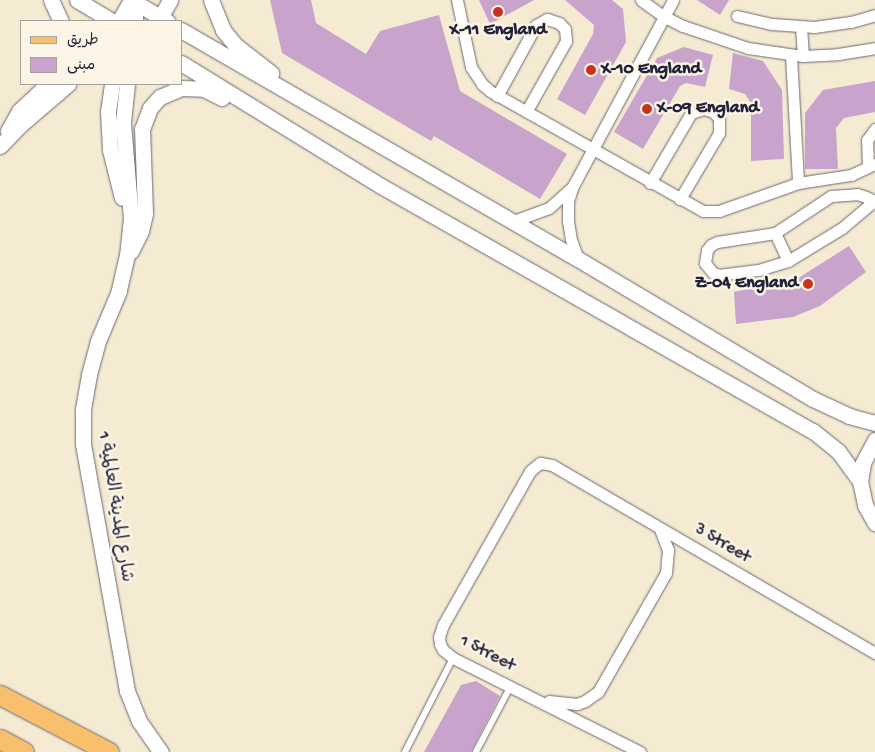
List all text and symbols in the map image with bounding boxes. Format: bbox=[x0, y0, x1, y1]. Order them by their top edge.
marker: X-11 England bbox=[492, 6, 504, 18]
legend bbox=[20, 20, 182, 85]
place label: X-11 England bbox=[449, 20, 547, 42]
text: طريق bbox=[67, 32, 99, 50]
text: مبنى bbox=[67, 57, 95, 75]
place label: X-10 England bbox=[601, 59, 701, 81]
marker: X-10 England bbox=[585, 64, 597, 76]
place label: X-09 England bbox=[657, 98, 759, 120]
marker: X-09 England bbox=[641, 103, 653, 115]
place label: Z-04 England bbox=[695, 273, 798, 295]
marker: Z-04 England bbox=[802, 278, 814, 290]
street label: شارع المدينة العالمية 1 bbox=[91, 430, 137, 584]
street label: 3 Street bbox=[690, 519, 754, 569]
street label: 1 Street bbox=[456, 631, 518, 677]

